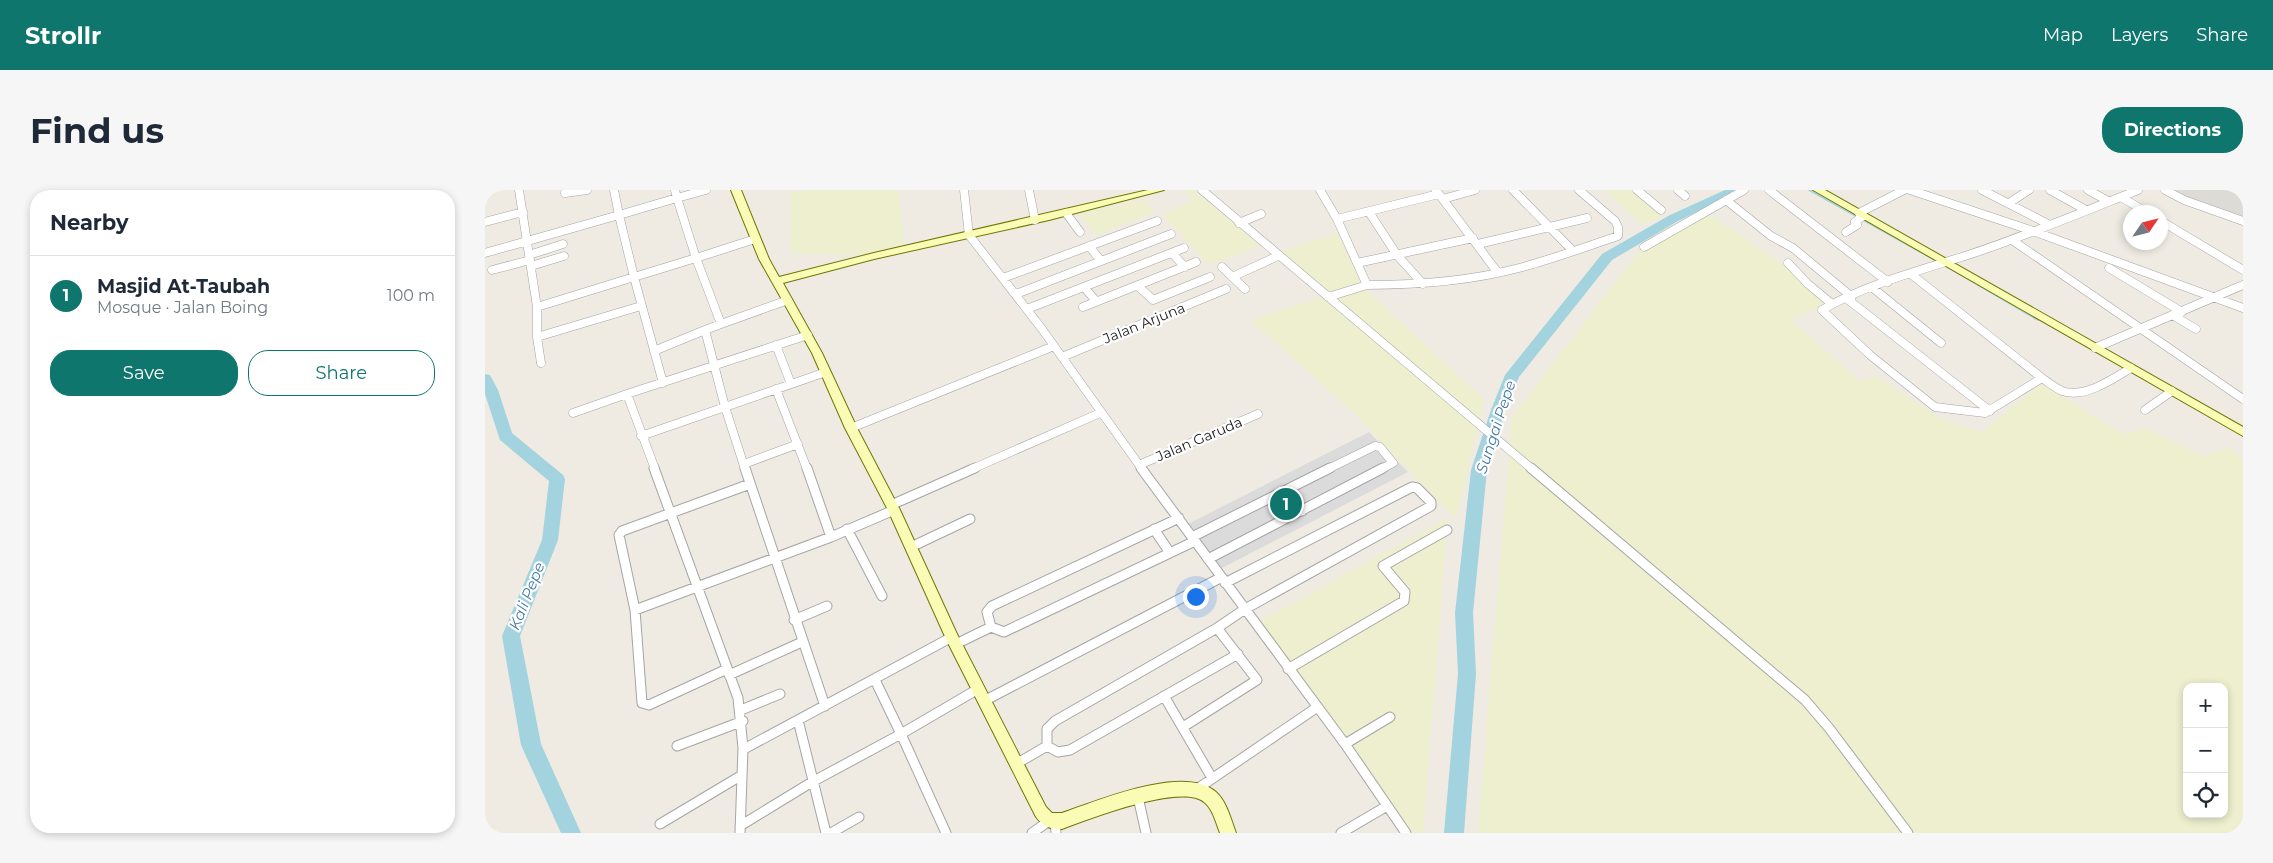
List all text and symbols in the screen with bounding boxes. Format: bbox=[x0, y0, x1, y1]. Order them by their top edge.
text: Strollr bbox=[25, 21, 101, 50]
text: Map bbox=[2043, 24, 2083, 46]
text: Layers bbox=[2111, 24, 2168, 46]
text: Share bbox=[2196, 24, 2248, 46]
button: Directions bbox=[2102, 107, 2243, 153]
text: Find us bbox=[30, 109, 164, 152]
north arrow bbox=[2123, 205, 2168, 250]
text: Nearby bbox=[50, 210, 129, 235]
text: Masjid At-Taubah bbox=[97, 275, 270, 298]
text: 1 bbox=[63, 286, 69, 305]
text: 100 m bbox=[387, 286, 435, 305]
text: Mosque · Jalan Boing bbox=[97, 298, 268, 317]
street label: Jalan Arjuna bbox=[1099, 298, 1188, 348]
button: Save bbox=[50, 350, 238, 396]
button: Share bbox=[248, 350, 435, 396]
water label: Sungai Pepe bbox=[1472, 378, 1520, 476]
street label: Jalan Garuda bbox=[1152, 413, 1245, 466]
pin: 1 bbox=[1270, 485, 1302, 523]
water label: Kali Pepe bbox=[504, 559, 549, 632]
your location bbox=[1183, 584, 1209, 610]
map controls bbox=[2183, 683, 2228, 818]
button: + bbox=[2183, 683, 2228, 728]
button: − bbox=[2183, 728, 2228, 773]
button: locate bbox=[2183, 773, 2228, 818]

